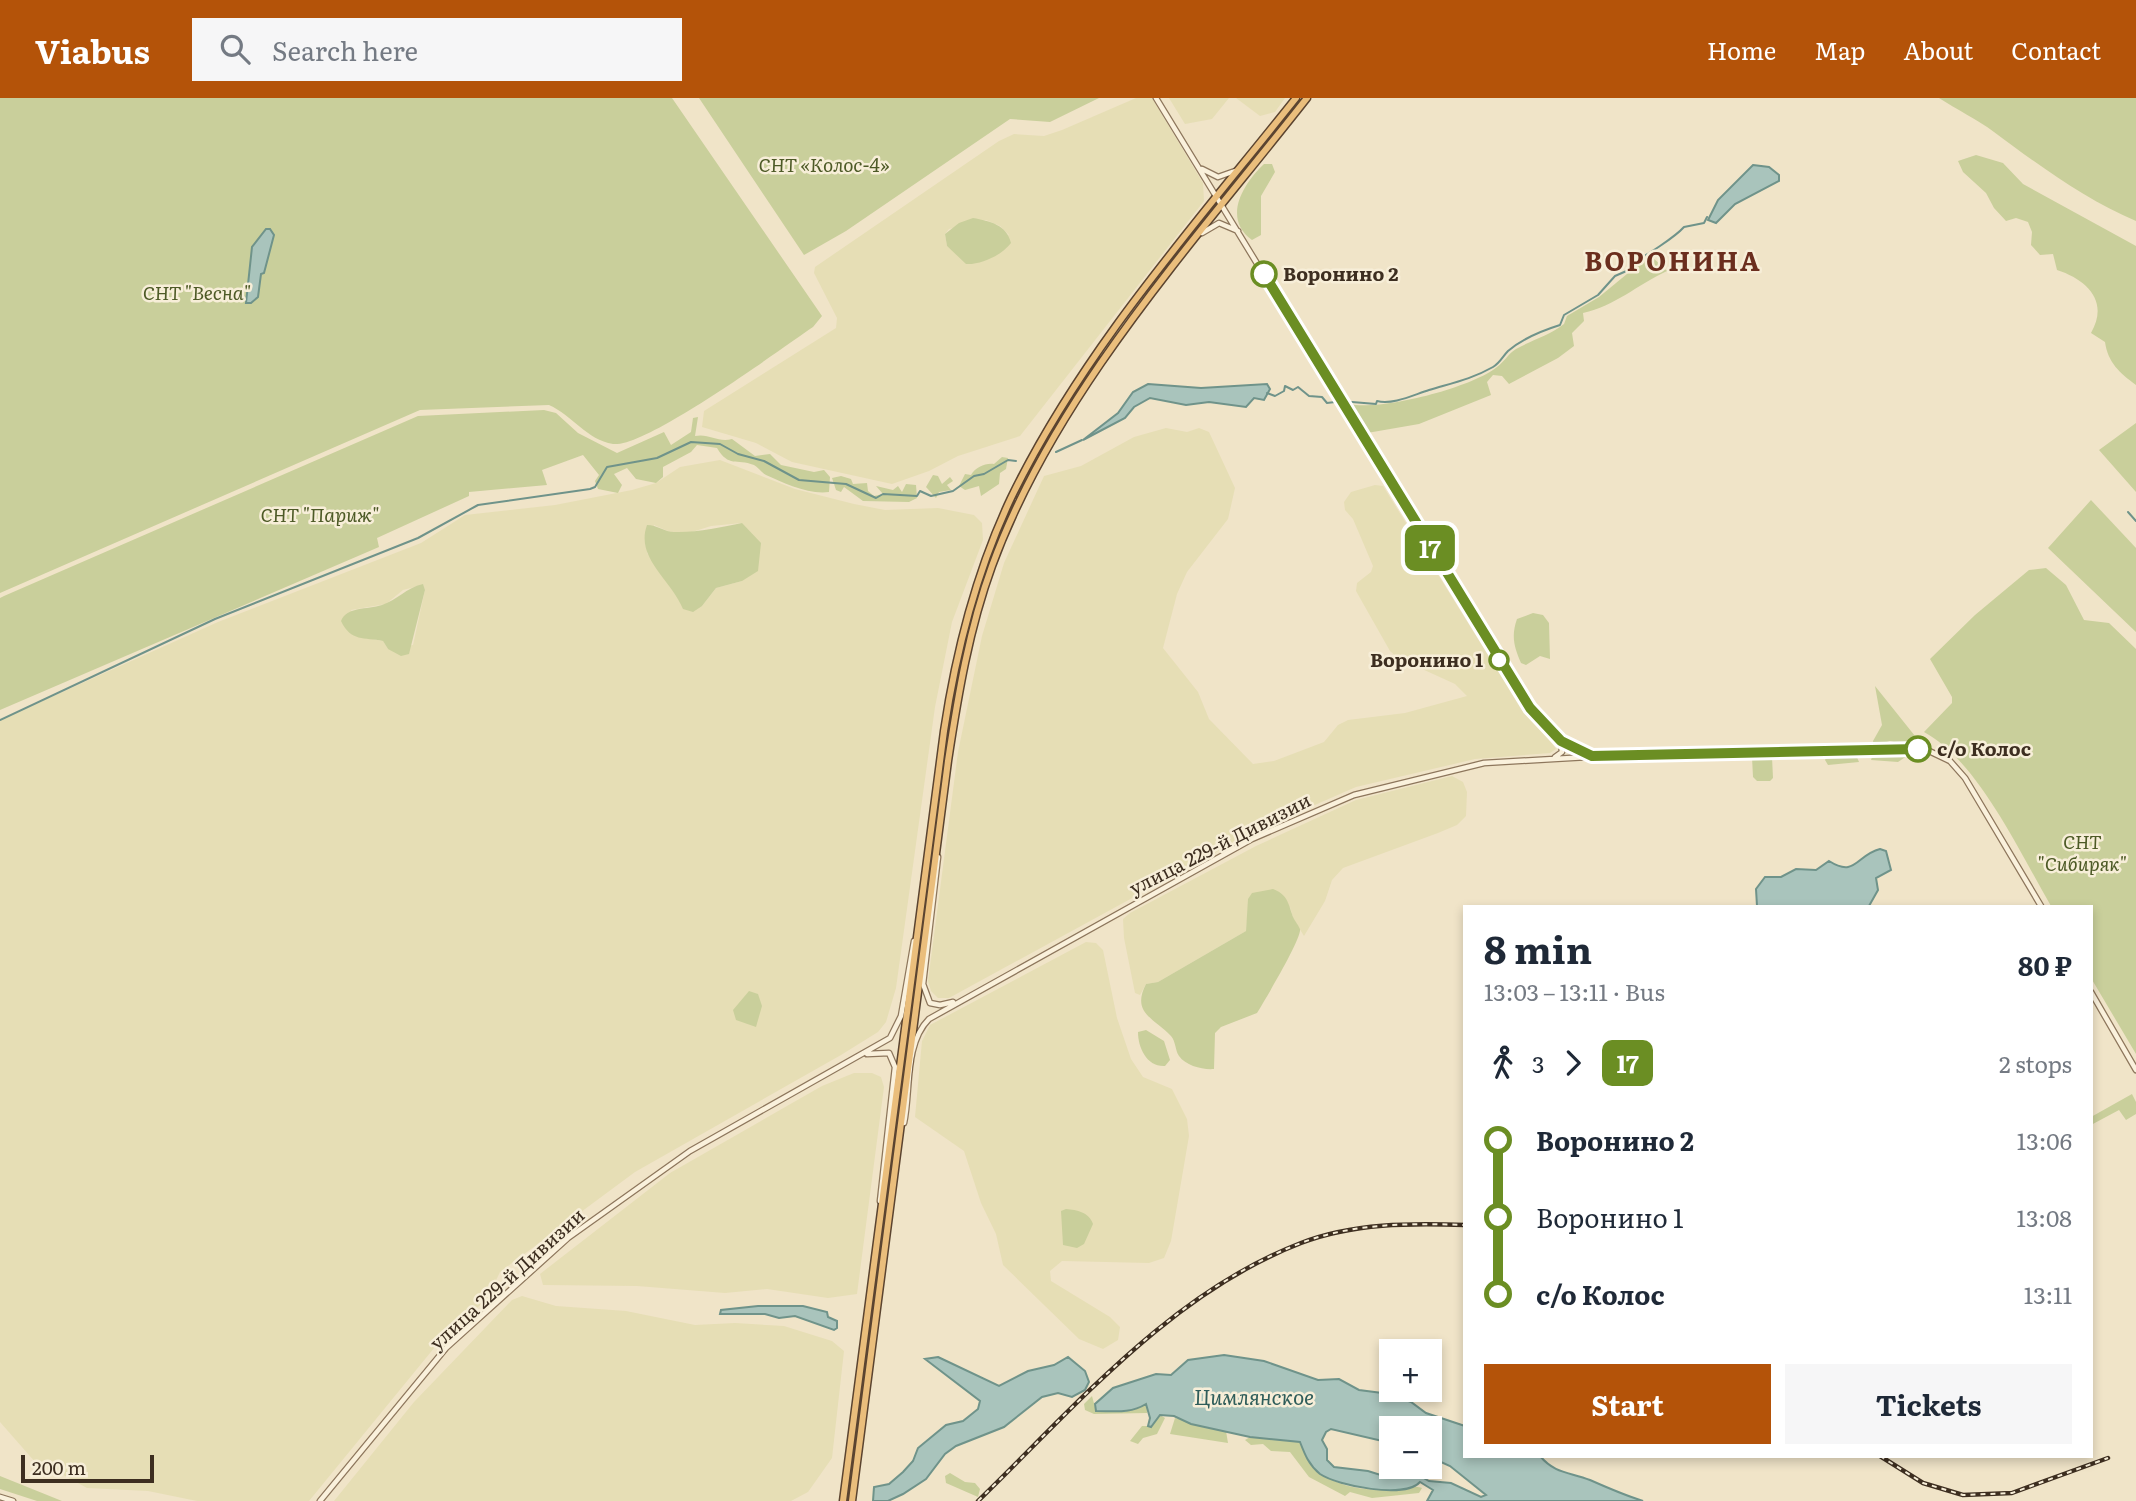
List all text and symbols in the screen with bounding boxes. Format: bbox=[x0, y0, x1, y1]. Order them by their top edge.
search box bbox=[192, 18, 682, 81]
text: Viabus bbox=[35, 25, 150, 74]
icon: search bbox=[216, 30, 254, 68]
text: Search here bbox=[272, 30, 418, 69]
text: Home bbox=[1707, 32, 1776, 67]
text: Map bbox=[1814, 32, 1865, 67]
text: About bbox=[1903, 32, 1973, 67]
text: Contact bbox=[2011, 32, 2101, 67]
park label: СНТ «Колос-4» bbox=[759, 150, 890, 178]
district label: ВОРОНИНА bbox=[1584, 240, 1762, 279]
place label: Воронино 2 bbox=[1283, 259, 1398, 287]
marker: Воронино 2 bbox=[1251, 261, 1277, 287]
park label: СНТ "Весна" bbox=[143, 278, 251, 306]
park label: СНТ "Париж" bbox=[261, 500, 379, 528]
line badge: 17 bbox=[1398, 525, 1462, 571]
text: 17 bbox=[1419, 530, 1441, 565]
place label: Воронино 1 bbox=[1370, 645, 1483, 673]
marker: Воронино 1 bbox=[1489, 650, 1509, 670]
place label: с/о Колос bbox=[1937, 734, 2031, 762]
marker: с/о Колос bbox=[1905, 736, 1931, 762]
street label: улица 229-й Дивизии bbox=[1124, 785, 1315, 901]
park label: СНТ "Сибиряк" bbox=[2037, 827, 2127, 877]
text: 8 min bbox=[1484, 919, 1592, 976]
text: 80 ₽ bbox=[2018, 945, 2072, 984]
text: 13:03 – 13:11 · Bus bbox=[1484, 974, 1665, 1008]
icon: walk bbox=[1484, 1044, 1522, 1082]
icon: forward bbox=[1554, 1044, 1592, 1082]
text: 17 bbox=[1616, 1045, 1639, 1080]
text: 3 bbox=[1532, 1046, 1544, 1080]
text: 2 stops bbox=[1999, 1046, 2072, 1080]
text: Воронино 2 bbox=[1536, 1120, 1694, 1159]
text: 13:06 bbox=[2017, 1123, 2072, 1157]
text: Воронино 1 bbox=[1536, 1197, 1684, 1236]
text: 13:08 bbox=[2017, 1200, 2072, 1234]
street label: улица 229-й Дивизии bbox=[422, 1201, 590, 1356]
text: с/о Колос bbox=[1536, 1274, 1665, 1313]
text: 13:11 bbox=[2024, 1277, 2072, 1311]
map controls bbox=[1379, 1339, 1442, 1479]
button: + bbox=[1379, 1339, 1442, 1402]
button: Start bbox=[1484, 1364, 1771, 1444]
button: Tickets bbox=[1785, 1364, 2072, 1444]
water label: Цимлянское bbox=[1194, 1380, 1314, 1411]
button: − bbox=[1379, 1416, 1442, 1479]
scale bar bbox=[21, 1452, 154, 1484]
text: 200 m bbox=[32, 1453, 86, 1481]

